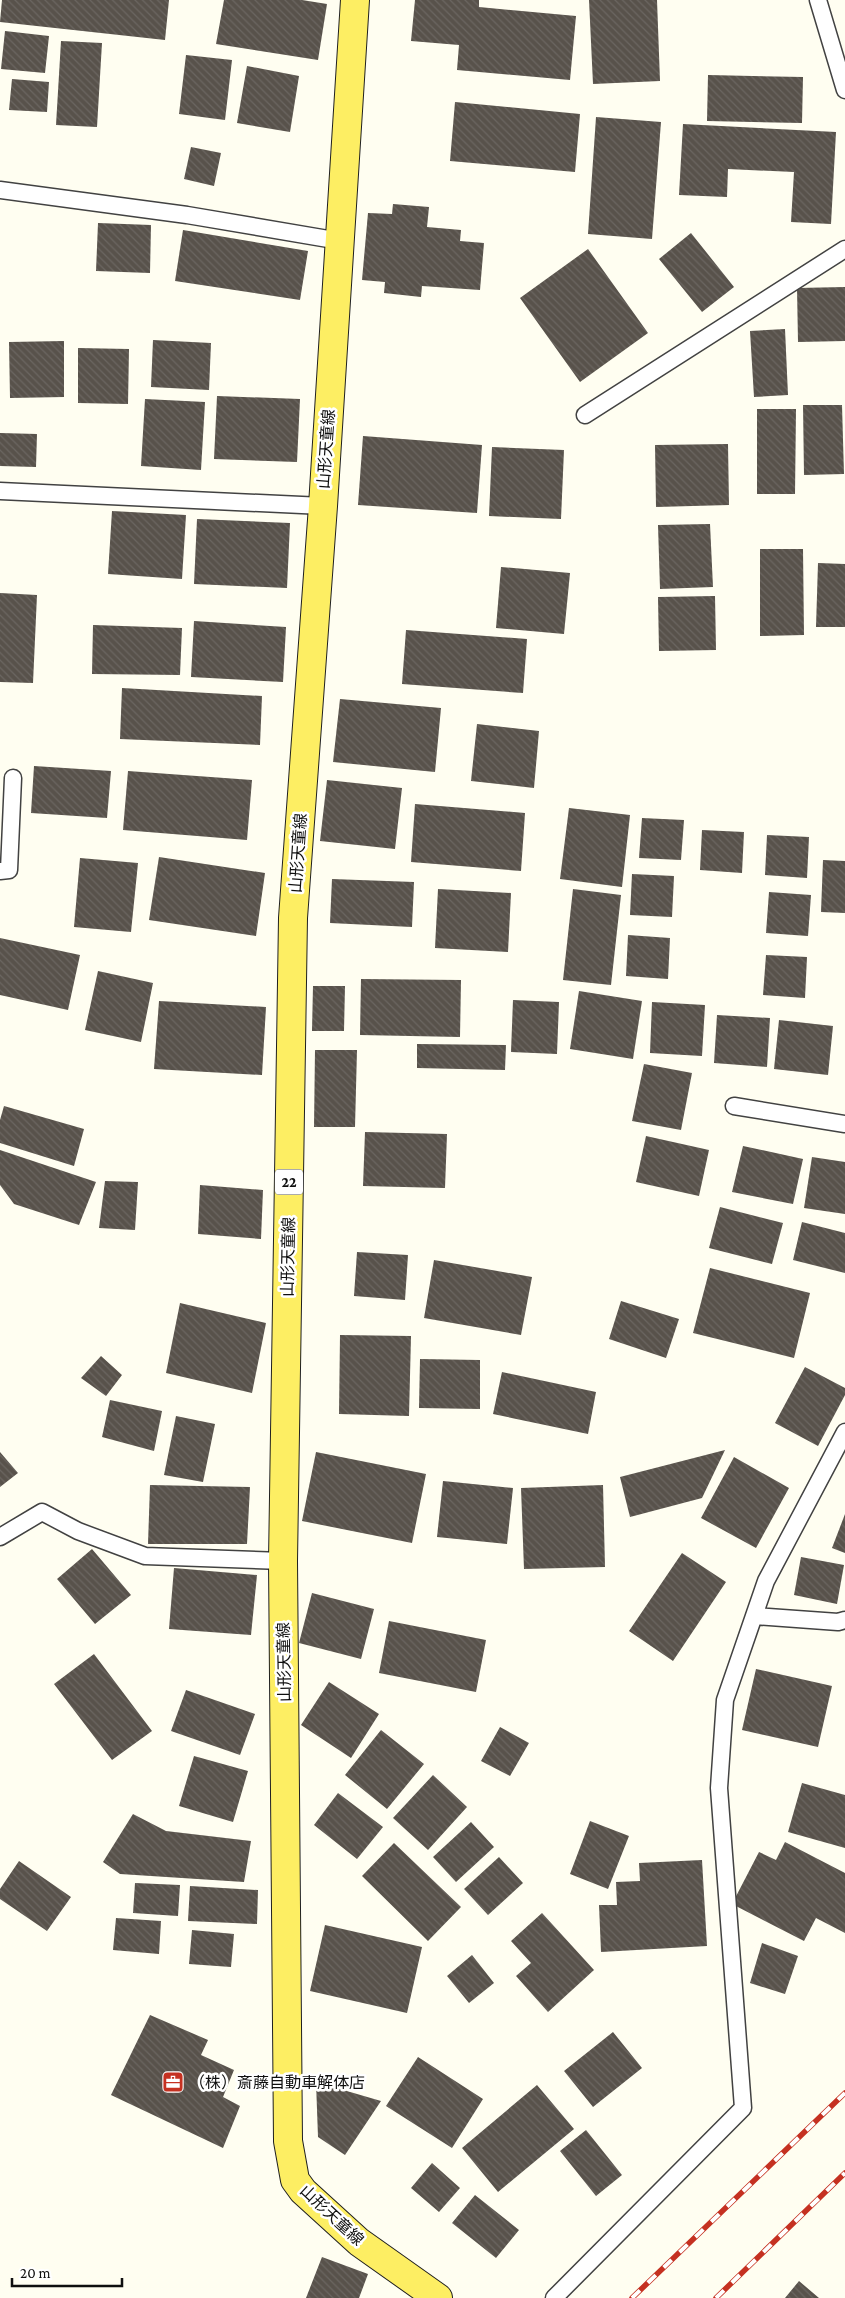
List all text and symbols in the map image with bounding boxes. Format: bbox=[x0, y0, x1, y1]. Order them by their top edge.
street label: 山形天童線 bbox=[315, 408, 337, 490]
street label: 山形天童線 bbox=[287, 812, 309, 894]
road number: 22 bbox=[275, 1170, 303, 1194]
street label: 山形天童線 bbox=[279, 1217, 297, 1297]
street label: 山形天童線 bbox=[275, 1622, 293, 1702]
office icon: （株）斎藤自動車解体店 bbox=[161, 2070, 185, 2094]
place label: （株）斎藤自動車解体店 bbox=[189, 2074, 365, 2091]
street label: 山形天童線 bbox=[297, 2181, 367, 2249]
scale bar bbox=[12, 2256, 122, 2288]
text: 20 m bbox=[20, 2265, 51, 2281]

